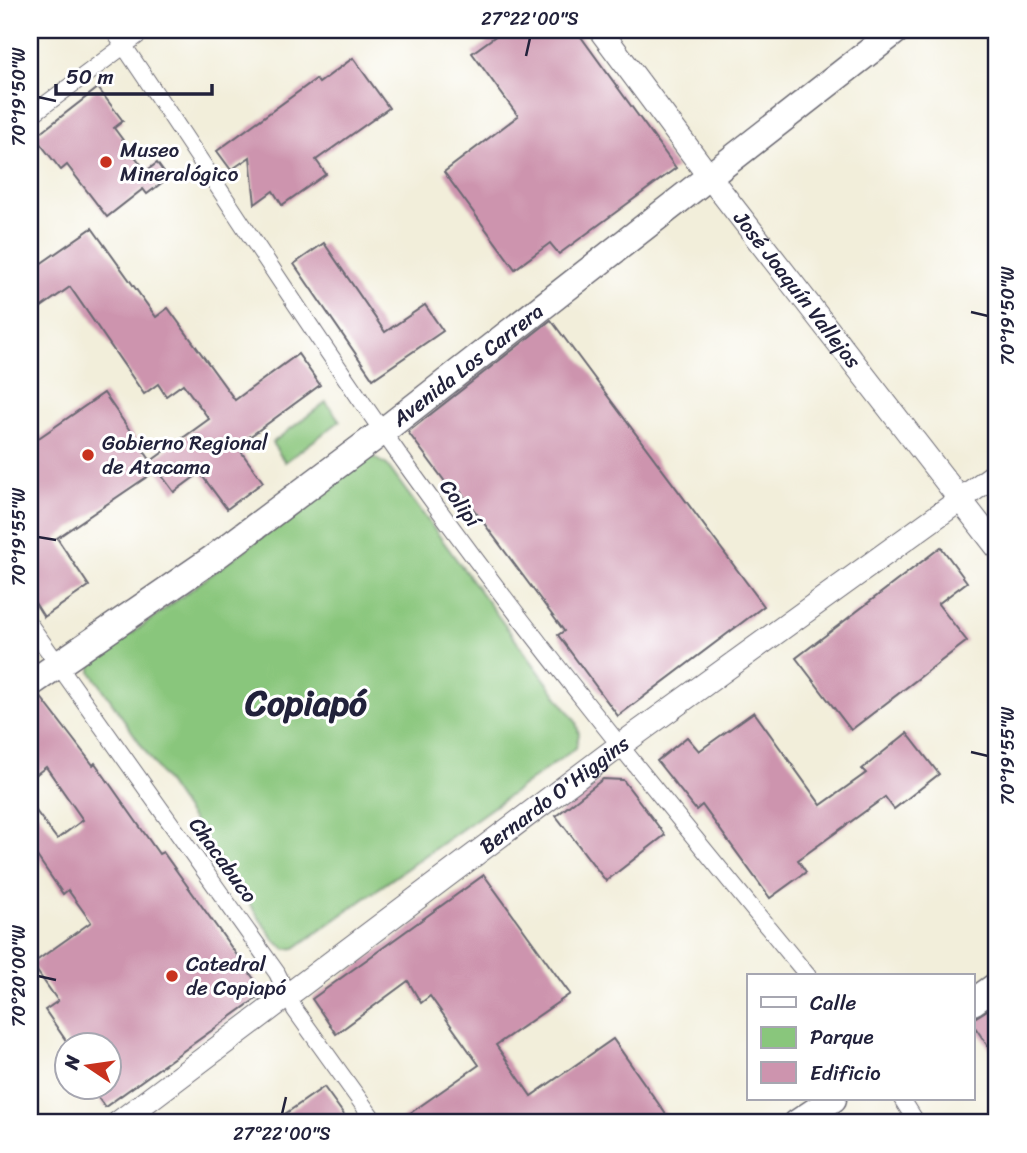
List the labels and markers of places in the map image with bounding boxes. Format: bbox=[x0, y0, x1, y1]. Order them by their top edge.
place label: Museo Mineralógico bbox=[120, 131, 239, 193]
marker: Museo Mineralógico bbox=[98, 154, 114, 170]
place label: Gobierno Regional de Atacama bbox=[102, 424, 269, 486]
marker: Gobierno Regional de Atacama bbox=[80, 447, 96, 463]
place label: Catedral de Copiapó bbox=[186, 945, 287, 1007]
marker: Catedral de Copiapó bbox=[164, 968, 180, 984]

